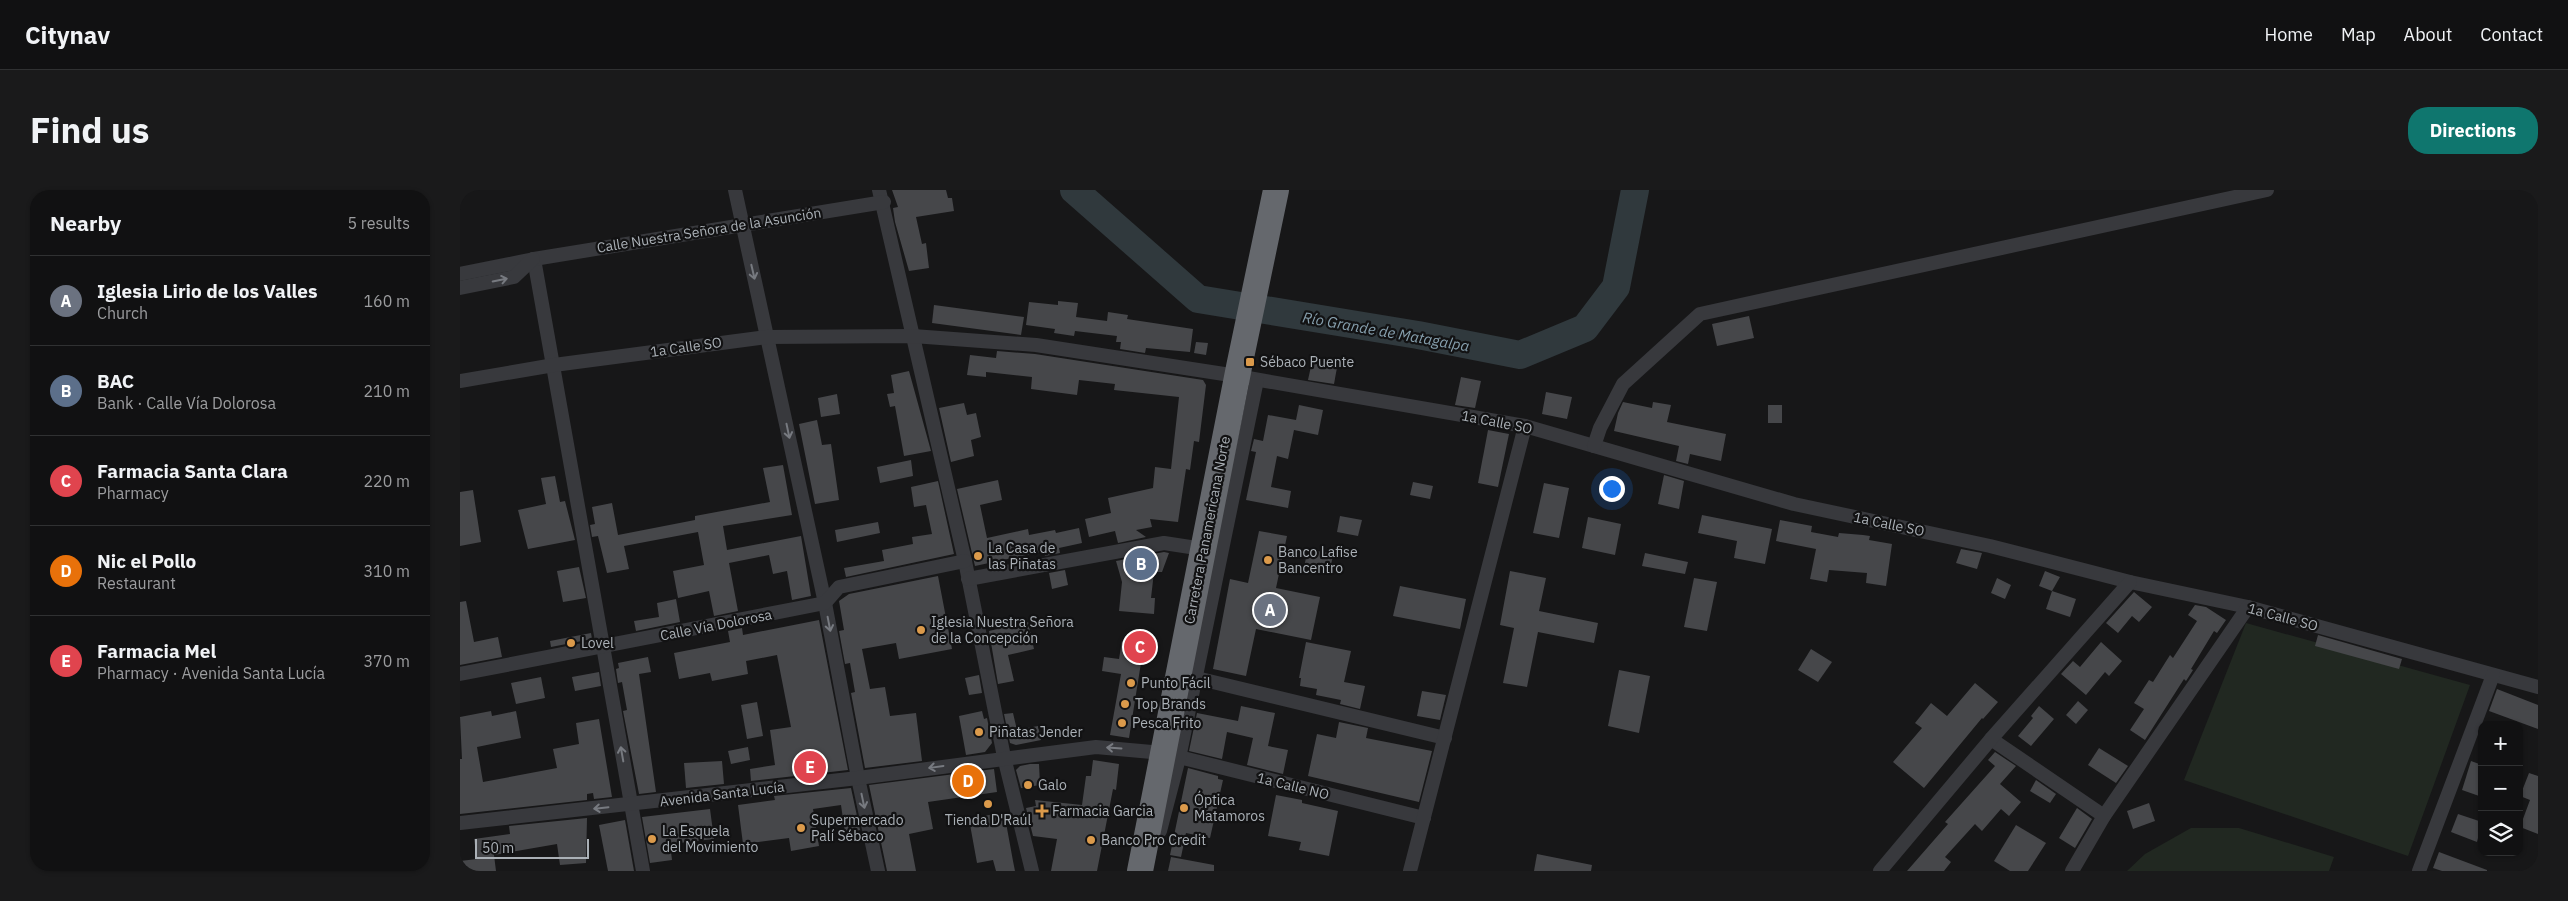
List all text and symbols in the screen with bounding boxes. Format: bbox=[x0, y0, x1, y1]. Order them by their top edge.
text: Citynav bbox=[25, 19, 110, 51]
text: Home bbox=[2265, 23, 2313, 46]
text: Map bbox=[2341, 23, 2376, 46]
text: About bbox=[2404, 23, 2452, 46]
text: Contact bbox=[2480, 23, 2543, 46]
text: Find us bbox=[30, 107, 149, 153]
button: Directions bbox=[2408, 107, 2538, 154]
street label: Calle Nuestra Señora de la Asunción bbox=[596, 203, 822, 257]
text: Nearby bbox=[50, 209, 121, 237]
text: 5 results bbox=[347, 213, 410, 233]
one-way arrow bbox=[749, 263, 758, 279]
one-way arrow bbox=[492, 275, 508, 284]
text: Iglesia Lirio de los Valles bbox=[97, 279, 318, 303]
text: A bbox=[61, 291, 71, 311]
text: 160 m bbox=[363, 291, 410, 311]
text: Church bbox=[97, 303, 148, 323]
water label: Río Grande de Matagalpa bbox=[1301, 307, 1471, 356]
street label: 1a Calle SO bbox=[649, 333, 723, 361]
place label: Sébaco Puente bbox=[1260, 353, 1354, 371]
marker: Sébaco Puente bbox=[1244, 356, 1256, 368]
text: BAC bbox=[97, 369, 134, 393]
text: B bbox=[61, 381, 71, 401]
text: 210 m bbox=[363, 381, 410, 401]
text: Bank · Calle Vía Dolorosa bbox=[97, 393, 276, 413]
street label: 1a Calle SO bbox=[1460, 406, 1534, 438]
one-way arrow bbox=[784, 422, 793, 438]
street label: Carretera Panamericana Norte bbox=[1180, 434, 1234, 625]
text: Farmacia Santa Clara bbox=[97, 459, 288, 483]
text: C bbox=[61, 471, 71, 491]
text: 220 m bbox=[363, 471, 410, 491]
your location bbox=[1599, 476, 1625, 502]
text: Pharmacy bbox=[97, 483, 169, 503]
street label: 1a Calle SO bbox=[1852, 508, 1926, 540]
place label: La Casa de las Piñatas bbox=[988, 539, 1056, 573]
place label: Banco Lafise Bancentro bbox=[1278, 543, 1358, 577]
pin: B bbox=[1125, 545, 1157, 583]
text: Nic el Pollo bbox=[97, 549, 196, 573]
marker: La Casa de las Piñatas bbox=[972, 550, 984, 562]
marker: Banco Lafise Bancentro bbox=[1262, 554, 1274, 566]
text: D bbox=[60, 561, 72, 581]
text: 310 m bbox=[363, 561, 410, 581]
text: Restaurant bbox=[97, 573, 176, 593]
pin: A bbox=[1254, 591, 1286, 629]
street label: 1a Calle SO bbox=[2246, 599, 2320, 635]
street label: Calle Vía Dolorosa bbox=[659, 605, 774, 645]
place label: Iglesia Nuestra Señora de la Concepción bbox=[931, 613, 1074, 647]
one-way arrow bbox=[824, 615, 834, 631]
marker: Iglesia Nuestra Señora de la Concepción bbox=[915, 624, 927, 636]
pin: C bbox=[1124, 628, 1156, 666]
place label: Lovel bbox=[581, 634, 614, 652]
marker: Lovel bbox=[565, 637, 577, 649]
text: Farmacia Mel bbox=[97, 639, 216, 663]
text: E bbox=[61, 651, 71, 671]
text: 370 m bbox=[363, 651, 410, 671]
text: Pharmacy · Avenida Santa Lucía bbox=[97, 663, 325, 683]
place label: Punto Fácil bbox=[1141, 674, 1211, 692]
marker: Punto Fácil bbox=[1125, 677, 1137, 689]
place label: Top Brands bbox=[1135, 695, 1206, 713]
marker: Top Brands bbox=[1119, 698, 1131, 710]
place label: Pesca Frito bbox=[1132, 714, 1202, 732]
marker: Pesca Frito bbox=[1116, 717, 1128, 729]
map controls bbox=[2478, 721, 2523, 856]
button: + bbox=[2478, 721, 2523, 766]
place label: Piñatas Jender bbox=[989, 723, 1083, 741]
marker: Piñatas Jender bbox=[973, 726, 985, 738]
one-way arrow bbox=[1107, 743, 1123, 753]
one-way arrow bbox=[616, 747, 626, 763]
pin: E bbox=[794, 748, 826, 786]
one-way arrow bbox=[928, 762, 944, 772]
pin: D bbox=[952, 762, 984, 800]
button: − bbox=[2478, 766, 2523, 811]
street label: 1a Calle NO bbox=[1255, 768, 1331, 804]
place label: Galo bbox=[1038, 776, 1067, 794]
street label: Avenida Santa Lucía bbox=[659, 777, 786, 811]
marker: Galo bbox=[1022, 779, 1034, 791]
place label: Óptica Matamoros bbox=[1194, 790, 1265, 825]
one-way arrow bbox=[858, 792, 868, 808]
marker: Tienda D'Raúl bbox=[982, 798, 994, 810]
place label: Farmacia Garcia bbox=[1052, 802, 1154, 820]
marker: Óptica Matamoros bbox=[1178, 802, 1190, 814]
one-way arrow bbox=[593, 803, 609, 813]
marker: Farmacia Garcia bbox=[1036, 805, 1048, 817]
place label: Supermercado Palí Sébaco bbox=[811, 811, 904, 845]
place label: Tienda D'Raúl bbox=[945, 811, 1032, 829]
button: layers bbox=[2478, 811, 2523, 856]
place label: La Esquela del Movimiento bbox=[662, 822, 759, 856]
marker: Supermercado Palí Sébaco bbox=[795, 822, 807, 834]
place label: Banco Pro Credit bbox=[1101, 831, 1206, 849]
marker: La Esquela del Movimiento bbox=[646, 833, 658, 845]
marker: Banco Pro Credit bbox=[1085, 834, 1097, 846]
scale bar bbox=[475, 836, 589, 859]
text: 50 m bbox=[482, 839, 514, 857]

